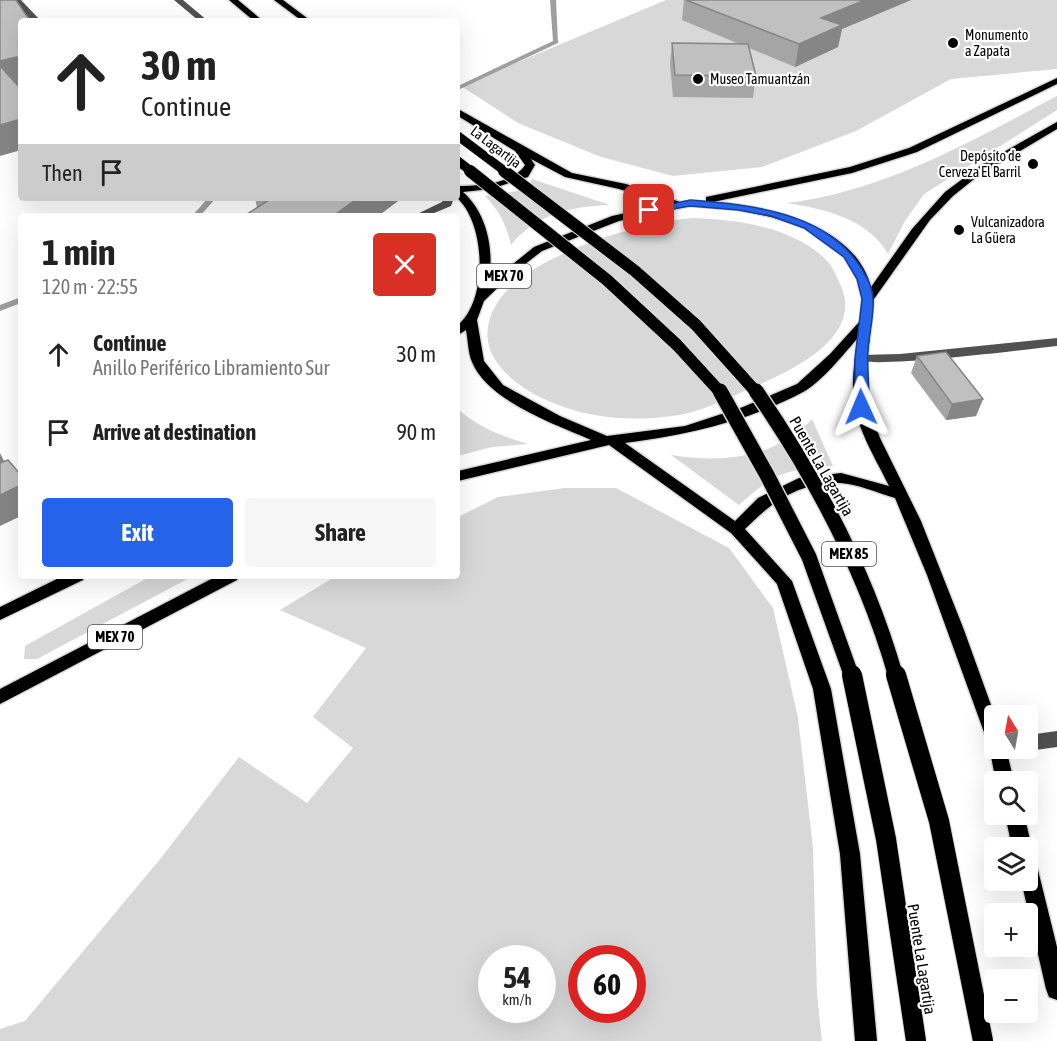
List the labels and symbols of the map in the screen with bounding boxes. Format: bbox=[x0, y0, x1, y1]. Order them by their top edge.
place label: Monumento a Zapata bbox=[965, 27, 1028, 59]
marker: Monumento a Zapata bbox=[946, 36, 960, 50]
place label: Museo Tamuantzán bbox=[710, 71, 810, 87]
marker: Museo Tamuantzán bbox=[691, 72, 705, 86]
street label: La Lagartija bbox=[468, 123, 524, 171]
place label: Depósito de Cerveza El Barril bbox=[939, 148, 1021, 180]
marker: Depósito de Cerveza El Barril bbox=[1026, 157, 1040, 171]
pin bbox=[623, 184, 674, 235]
place label: Vulcanizadora La Güera bbox=[971, 214, 1045, 246]
marker: Vulcanizadora La Güera bbox=[952, 223, 966, 237]
road number: MEX 70 bbox=[477, 264, 531, 288]
position arrow bbox=[829, 375, 893, 439]
street label: Puente La Lagartija bbox=[785, 413, 858, 519]
road number: MEX 85 bbox=[822, 542, 876, 566]
road number: MEX 70 bbox=[88, 625, 142, 649]
north arrow bbox=[984, 705, 1038, 759]
street label: Puente La Lagartija bbox=[903, 902, 940, 1016]
speed limit sign: 60 bbox=[568, 945, 646, 1023]

